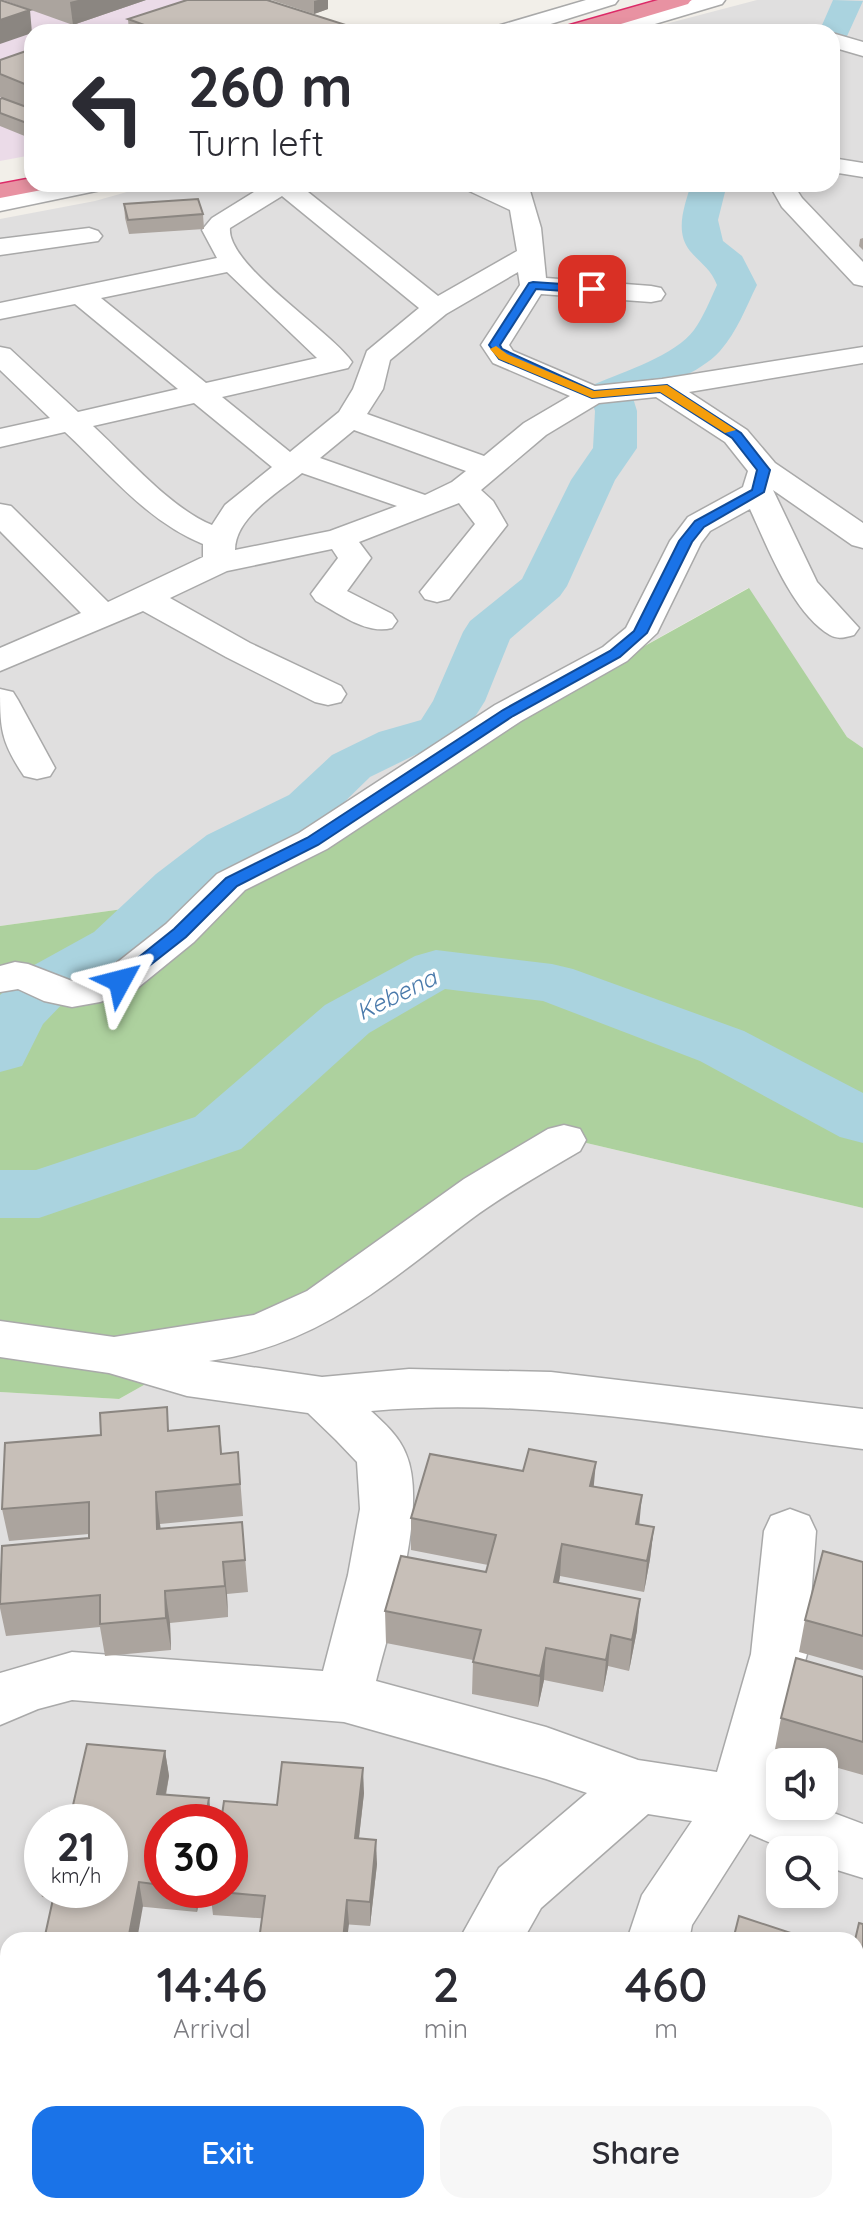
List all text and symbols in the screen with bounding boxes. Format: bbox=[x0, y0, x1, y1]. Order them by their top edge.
text: 260 m bbox=[188, 51, 353, 121]
icon: left bbox=[56, 56, 160, 160]
text: Turn left bbox=[188, 120, 324, 165]
pin bbox=[558, 255, 626, 323]
icon: arrive bbox=[570, 267, 614, 311]
position arrow bbox=[78, 939, 162, 1023]
water label: Kebena bbox=[351, 961, 442, 1026]
map controls bbox=[766, 1748, 838, 1908]
button: sound bbox=[766, 1748, 838, 1820]
speed limit sign: 30 bbox=[144, 1804, 248, 1908]
text: 21 bbox=[57, 1821, 95, 1871]
button: search bbox=[766, 1836, 838, 1908]
text: km/h bbox=[51, 1863, 101, 1888]
text: 14:46 bbox=[157, 1954, 267, 2014]
text: 2 bbox=[432, 1954, 459, 2014]
text: 460 bbox=[625, 1954, 707, 2014]
text: Arrival bbox=[173, 2012, 251, 2045]
text: min bbox=[424, 2012, 468, 2045]
text: m bbox=[654, 2012, 678, 2045]
button: Exit bbox=[32, 2106, 424, 2198]
button: Share bbox=[440, 2106, 832, 2198]

